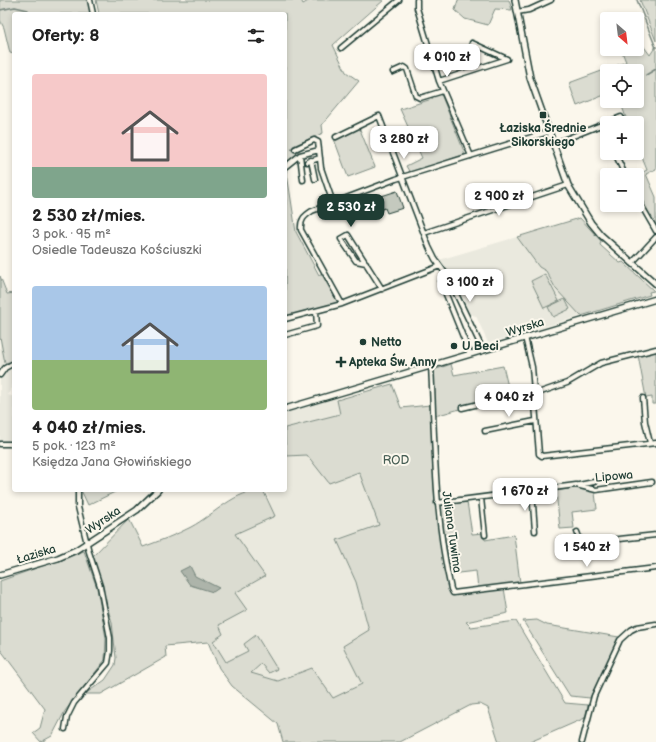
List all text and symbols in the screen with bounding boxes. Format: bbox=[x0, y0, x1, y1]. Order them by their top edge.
north arrow bbox=[600, 12, 644, 56]
map controls bbox=[600, 12, 644, 212]
icon: filters bbox=[245, 25, 267, 47]
text: Oferty: 8 bbox=[32, 26, 99, 46]
pin: 4 010 zł bbox=[406, 44, 488, 78]
text: 4 010 zł bbox=[423, 49, 471, 65]
button: locate bbox=[600, 64, 644, 108]
icon: home bbox=[114, 100, 186, 172]
marker: Łaziska Średnie Sikorskiego bbox=[538, 110, 548, 120]
button: + bbox=[600, 116, 644, 160]
place label: Łaziska Średnie Sikorskiego bbox=[499, 119, 586, 150]
pin: 3 280 zł bbox=[363, 126, 445, 160]
text: 3 280 zł bbox=[379, 131, 429, 147]
button: − bbox=[600, 168, 644, 212]
pin: 2 900 zł bbox=[458, 183, 540, 217]
text: 2 900 zł bbox=[474, 188, 524, 204]
pin: 2 530 zł bbox=[310, 194, 392, 228]
text: 2 530 zł bbox=[326, 199, 376, 215]
text: 2 530 zł/mies. bbox=[32, 206, 145, 226]
text: 3 pok. · 95 m² bbox=[32, 226, 111, 242]
text: Osiedle Tadeusza Kościuszki bbox=[32, 242, 202, 258]
pin: 3 100 zł bbox=[429, 269, 511, 303]
text: 3 100 zł bbox=[446, 274, 494, 290]
icon: home bbox=[114, 312, 186, 384]
street label: Wyrska bbox=[504, 315, 546, 340]
place label: Netto bbox=[371, 335, 402, 350]
marker: Netto bbox=[358, 337, 368, 347]
place label: U Beci bbox=[462, 339, 499, 354]
marker: U Beci bbox=[449, 341, 459, 351]
place label: Apteka Św. Anny bbox=[348, 353, 437, 370]
marker: Apteka Św. Anny bbox=[336, 357, 346, 367]
pin: 4 040 zł bbox=[468, 384, 550, 418]
text: 4 040 zł bbox=[484, 389, 534, 405]
text: 4 040 zł/mies. bbox=[32, 418, 146, 438]
text: 5 pok. · 123 m² bbox=[32, 438, 116, 454]
park label: ROD bbox=[383, 453, 409, 468]
text: Księdza Jana Głowińskiego bbox=[32, 454, 192, 470]
street label: Lipowa bbox=[594, 467, 634, 486]
pin: 1 670 zł bbox=[484, 478, 566, 512]
text: 1 670 zł bbox=[501, 483, 549, 499]
street label: Juliana Tuwima bbox=[438, 490, 465, 574]
street label: Wyrska bbox=[83, 503, 124, 538]
pin: 1 540 zł bbox=[546, 534, 628, 568]
text: 1 540 zł bbox=[563, 539, 611, 555]
street label: Łaziska bbox=[15, 541, 58, 568]

